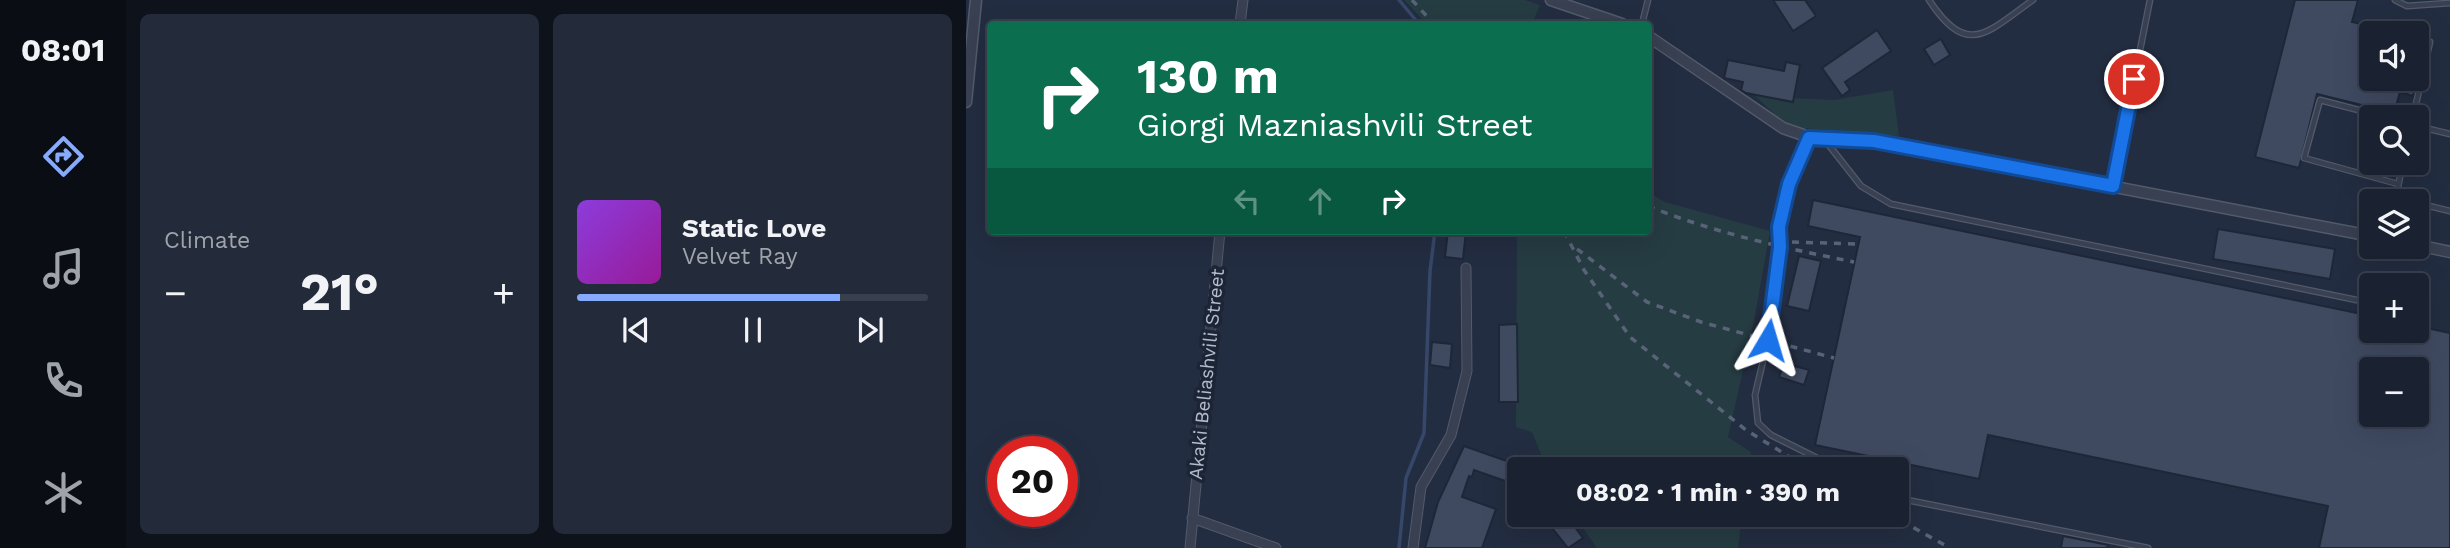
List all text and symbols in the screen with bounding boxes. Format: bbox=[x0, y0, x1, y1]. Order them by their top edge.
map controls bbox=[2359, 21, 2429, 427]
button: sound bbox=[2359, 21, 2429, 91]
text: 08:01 bbox=[21, 31, 105, 69]
text: 130 m bbox=[1137, 47, 1279, 105]
icon: right bbox=[1022, 49, 1113, 140]
pin bbox=[2104, 49, 2164, 109]
icon: arrive bbox=[2115, 60, 2153, 98]
button: search bbox=[2359, 105, 2429, 175]
text: Giorgi Mazniashvili Street bbox=[1137, 106, 1532, 144]
icon: directions bbox=[39, 132, 88, 181]
icon: left bbox=[1228, 182, 1266, 220]
icon: ahead bbox=[1301, 182, 1339, 220]
icon: right bbox=[1374, 182, 1412, 220]
button: layers bbox=[2359, 189, 2429, 259]
text: Static Love bbox=[682, 213, 826, 243]
text: Climate bbox=[164, 227, 250, 254]
text: Velvet Ray bbox=[682, 243, 798, 270]
icon: music bbox=[39, 244, 88, 293]
text: 21° bbox=[300, 262, 379, 323]
street label: Akaki Beliashvili Street bbox=[1184, 267, 1229, 481]
text: − bbox=[164, 271, 187, 315]
text: + bbox=[492, 271, 515, 315]
button: + bbox=[2359, 273, 2429, 343]
position arrow bbox=[1731, 303, 1805, 377]
icon: previous bbox=[617, 311, 655, 349]
icon: pause bbox=[734, 311, 772, 349]
icon: next bbox=[851, 311, 889, 349]
icon: phone bbox=[39, 356, 88, 405]
button: − bbox=[2359, 357, 2429, 427]
speed limit sign: 20 bbox=[987, 436, 1078, 527]
icon: climate bbox=[39, 468, 88, 517]
text: 08:02 · 1 min · 390 m bbox=[1576, 477, 1840, 507]

